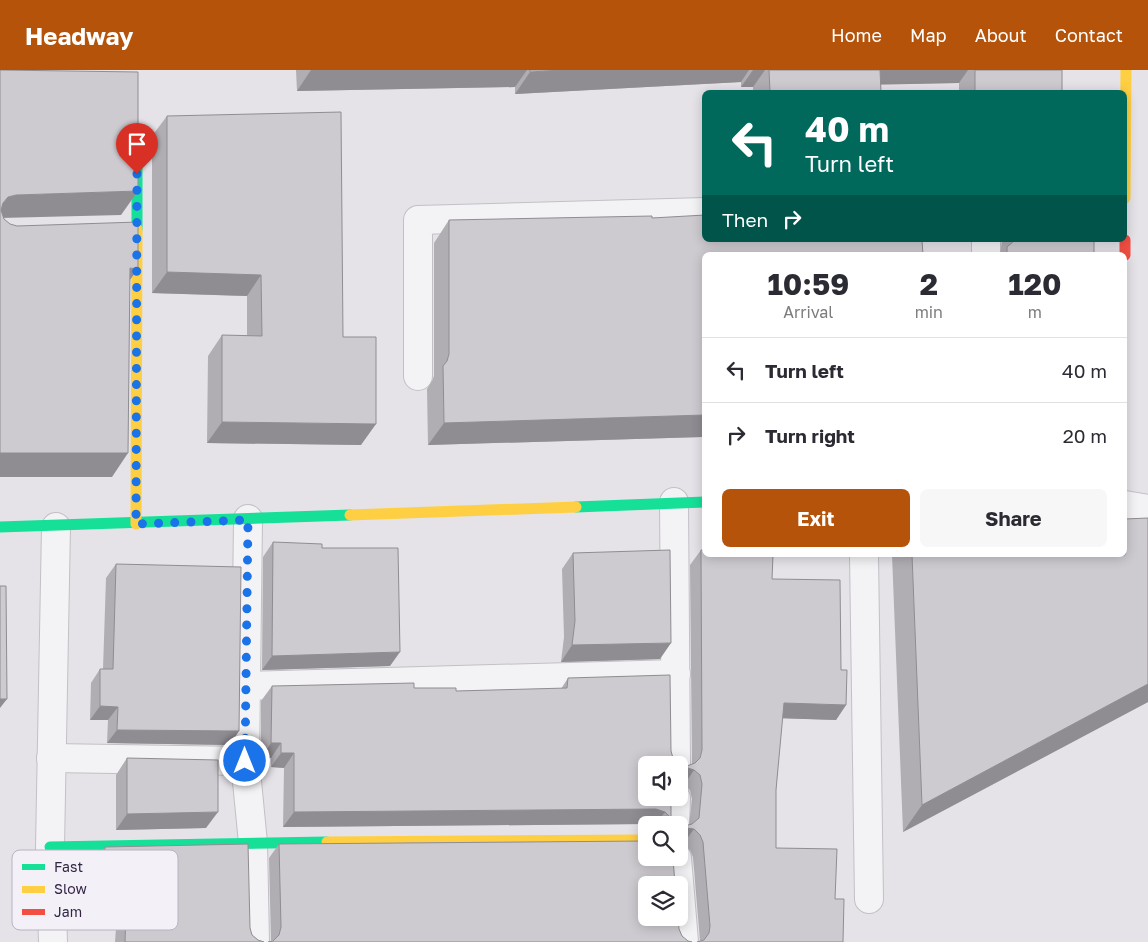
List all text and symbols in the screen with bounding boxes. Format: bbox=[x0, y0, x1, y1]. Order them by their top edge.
text: Headway bbox=[25, 21, 133, 50]
text: Home bbox=[831, 24, 882, 46]
text: Map bbox=[910, 24, 947, 46]
text: About bbox=[975, 24, 1027, 46]
text: Contact bbox=[1055, 24, 1123, 46]
text: 40 m bbox=[805, 108, 889, 150]
icon: left bbox=[722, 110, 787, 175]
pin bbox=[116, 123, 158, 174]
icon: arrive bbox=[123, 130, 151, 158]
text: Turn left bbox=[805, 150, 894, 177]
icon: right bbox=[778, 205, 806, 233]
text: Then bbox=[722, 208, 768, 231]
text: 10:59 bbox=[767, 266, 849, 302]
text: 2 bbox=[920, 266, 938, 302]
text: 120 bbox=[1008, 266, 1062, 302]
text: Arrival bbox=[783, 302, 833, 322]
text: min bbox=[915, 302, 943, 322]
text: m bbox=[1028, 302, 1042, 322]
icon: left bbox=[722, 356, 750, 384]
text: Turn left bbox=[765, 359, 844, 382]
text: 40 m bbox=[1062, 359, 1107, 382]
icon: right bbox=[722, 421, 750, 449]
text: Turn right bbox=[765, 424, 855, 447]
text: 20 m bbox=[1063, 424, 1107, 447]
button: Exit bbox=[722, 489, 910, 547]
button: Share bbox=[920, 489, 1107, 547]
position arrow bbox=[218, 734, 270, 786]
map controls bbox=[638, 756, 688, 926]
button: sound bbox=[638, 756, 688, 806]
button: search bbox=[638, 816, 688, 866]
legend bbox=[12, 850, 178, 930]
text: Fast bbox=[54, 858, 83, 875]
button: layers bbox=[638, 876, 688, 926]
text: Slow bbox=[54, 880, 87, 897]
text: Jam bbox=[54, 903, 82, 920]

